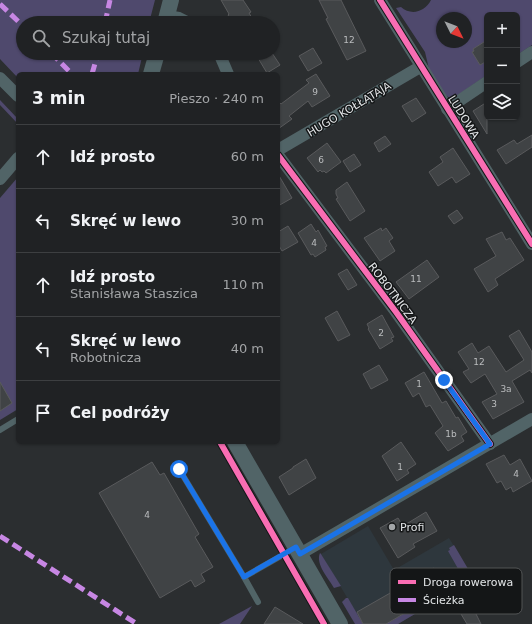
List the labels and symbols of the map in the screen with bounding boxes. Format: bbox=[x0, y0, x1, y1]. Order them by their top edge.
north arrow bbox=[436, 12, 472, 48]
house number: 12 bbox=[343, 35, 355, 45]
street label: HUGO KOŁŁĄTAJA bbox=[305, 79, 394, 140]
house number: 9 bbox=[312, 87, 318, 97]
street label: LUDOWA bbox=[445, 93, 482, 142]
house number: 6 bbox=[318, 155, 324, 165]
house number: 4 bbox=[311, 238, 317, 248]
street label: ROBOTNICZA bbox=[365, 260, 420, 327]
house number: 11 bbox=[410, 274, 422, 284]
house number: 2 bbox=[378, 328, 384, 338]
house number: 12 bbox=[473, 357, 485, 367]
route end bbox=[435, 371, 453, 389]
house number: 1 bbox=[416, 379, 422, 389]
house number: 3a bbox=[500, 384, 512, 394]
house number: 3 bbox=[491, 399, 497, 409]
house number: 1b bbox=[445, 429, 457, 439]
route start bbox=[170, 460, 188, 478]
house number: 1 bbox=[397, 462, 403, 472]
house number: 4 bbox=[513, 469, 519, 479]
house number: 4 bbox=[144, 510, 150, 520]
place label: Profi bbox=[400, 521, 424, 534]
marker: Profi bbox=[387, 522, 397, 532]
legend bbox=[390, 568, 522, 614]
text: Droga rowerowa bbox=[423, 576, 513, 589]
text: Ścieżka bbox=[423, 594, 465, 607]

